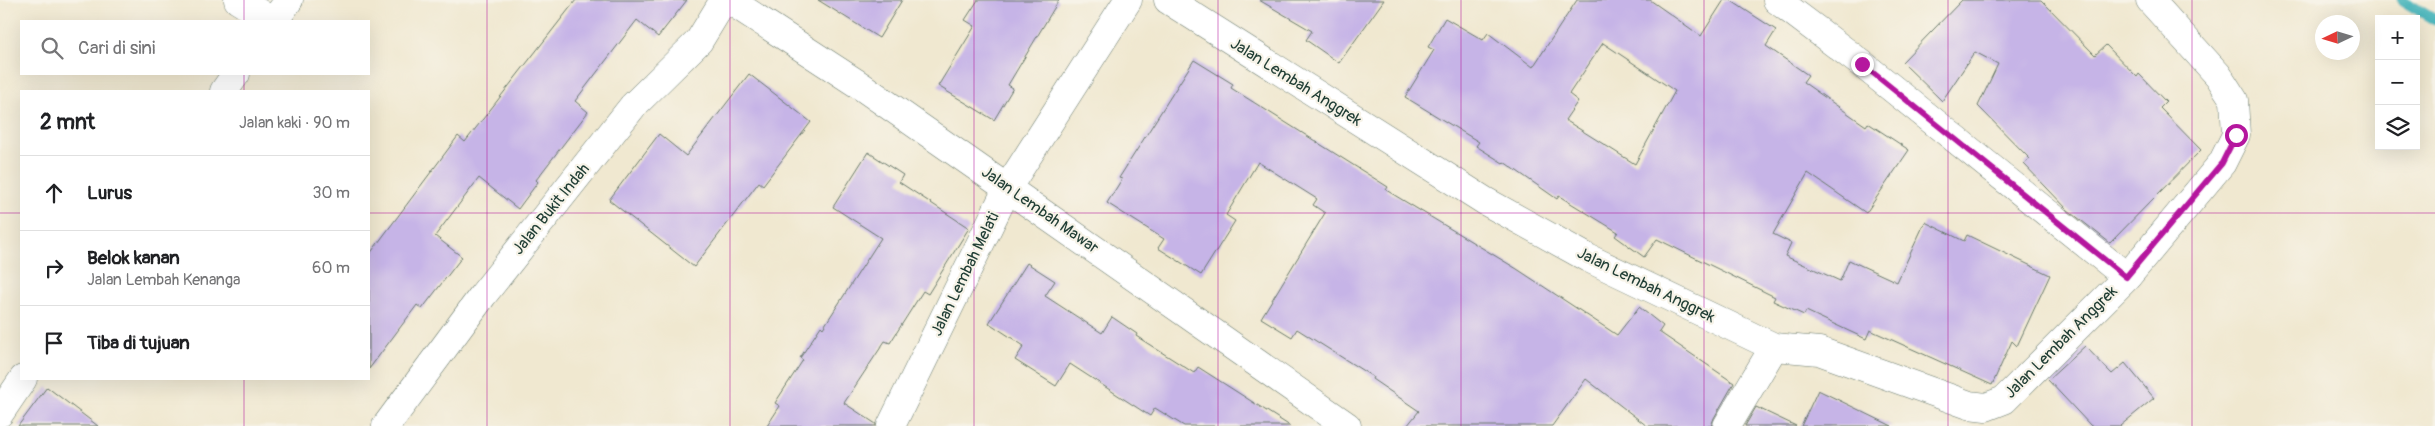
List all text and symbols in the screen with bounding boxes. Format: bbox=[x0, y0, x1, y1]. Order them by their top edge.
north arrow bbox=[2315, 15, 2360, 60]
map controls bbox=[2375, 15, 2420, 150]
button: + bbox=[2375, 15, 2420, 60]
search box bbox=[20, 20, 370, 75]
street label: Jalan Lembah Anggrek bbox=[1227, 33, 1366, 131]
icon: search bbox=[38, 34, 66, 62]
text: Cari di sini bbox=[78, 36, 155, 60]
route end bbox=[1851, 53, 1874, 76]
button: − bbox=[2375, 60, 2420, 105]
button: layers bbox=[2375, 105, 2420, 150]
text: 2 mnt bbox=[40, 109, 95, 136]
text: Jalan kaki · 90 m bbox=[239, 113, 350, 133]
route start bbox=[2225, 124, 2248, 147]
street label: Jalan Bukit Indah bbox=[508, 159, 594, 259]
street label: Jalan Lembah Mawar bbox=[978, 162, 1103, 258]
icon: ahead bbox=[40, 179, 68, 207]
text: Lurus bbox=[87, 181, 132, 205]
text: 30 m bbox=[312, 183, 350, 203]
street label: Jalan Lembah Melati bbox=[926, 209, 1004, 339]
street label: Jalan Lembah Anggrek bbox=[1574, 243, 1719, 327]
text: Belok kanan bbox=[87, 246, 180, 270]
icon: right bbox=[40, 254, 68, 282]
text: 60 m bbox=[312, 258, 350, 278]
text: Jalan Lembah Kenanga bbox=[87, 270, 240, 290]
street label: Jalan Lembah Anggrek bbox=[2000, 281, 2122, 403]
icon: arrive bbox=[40, 329, 68, 357]
text: Tiba di tujuan bbox=[87, 331, 190, 355]

